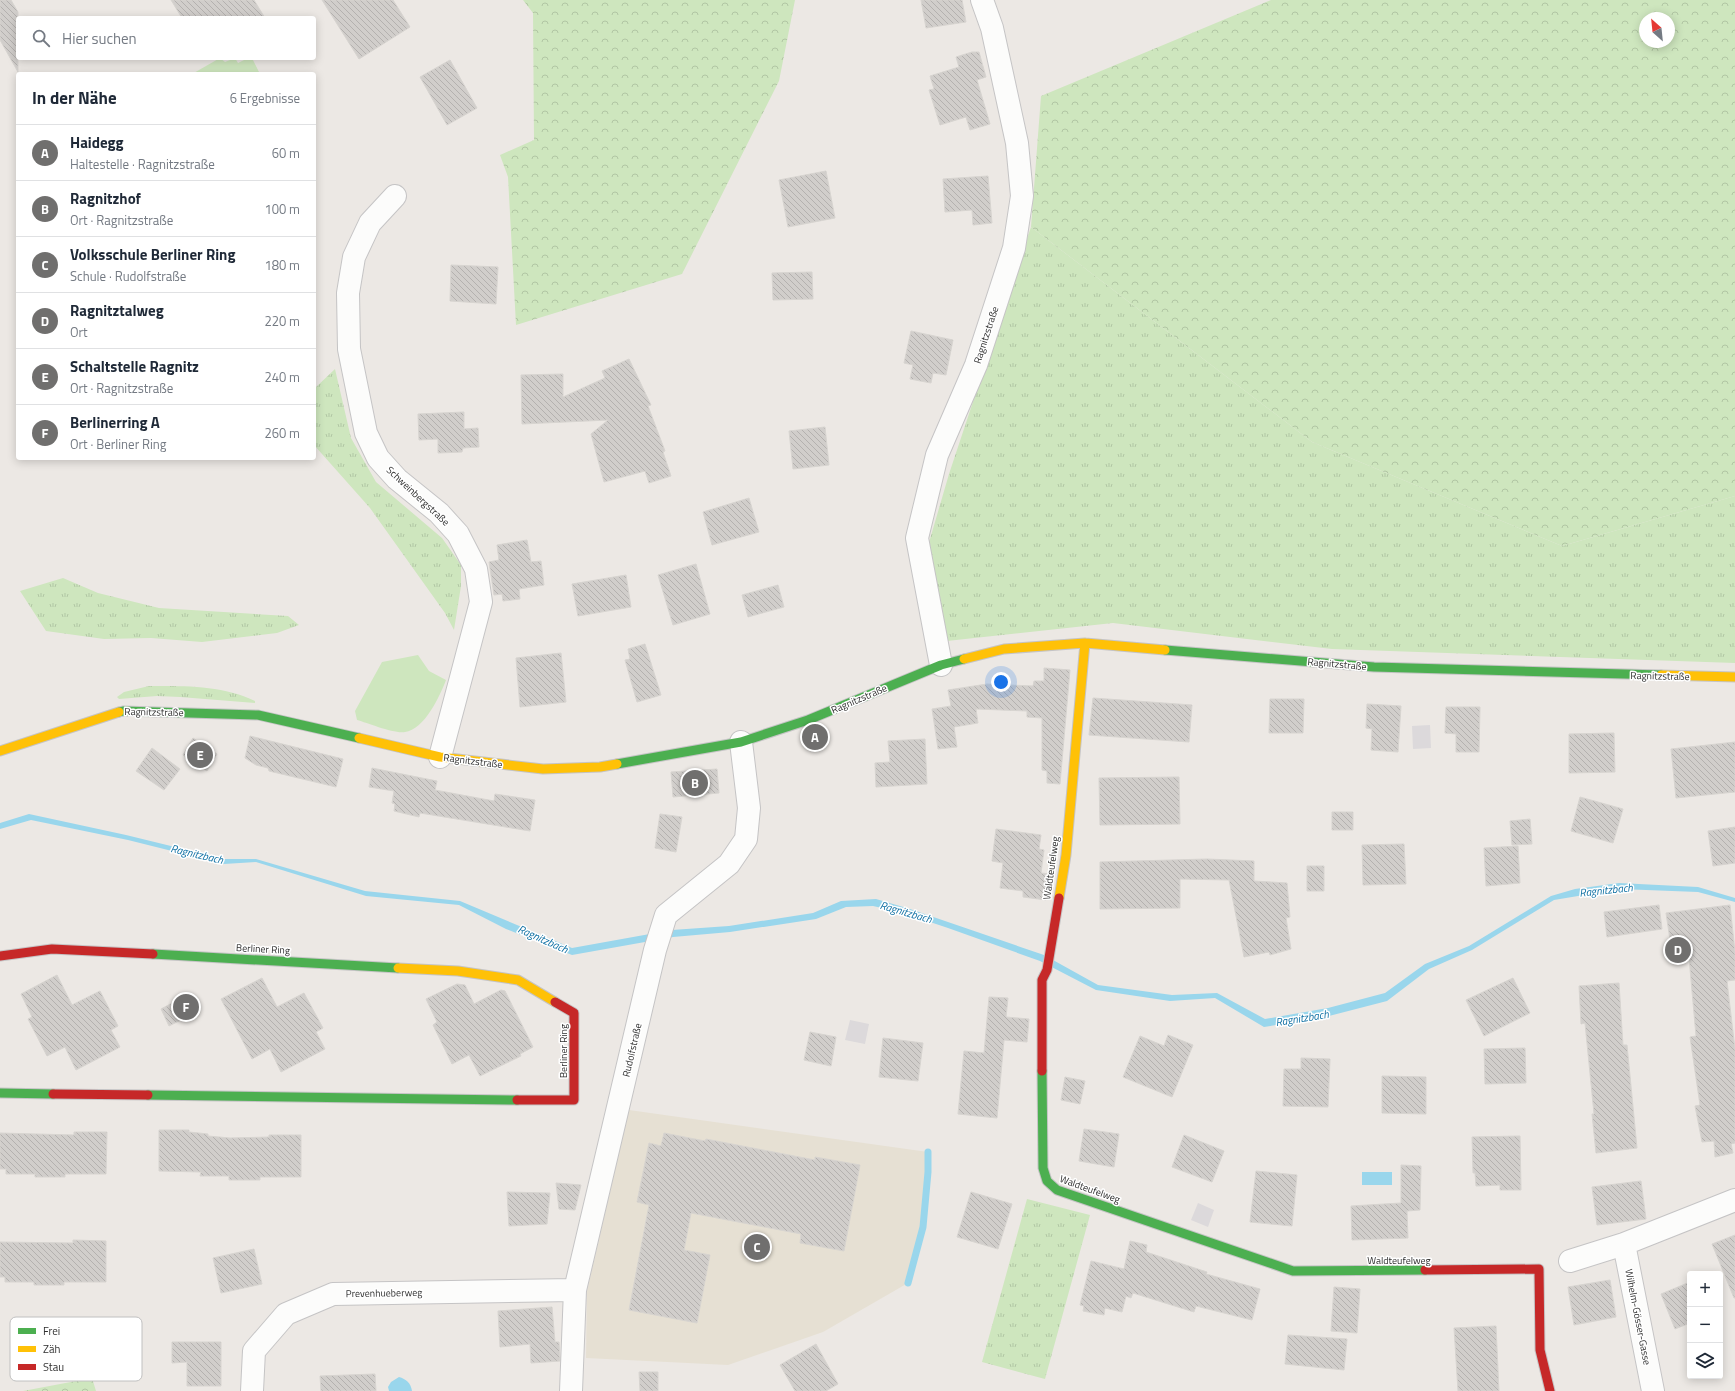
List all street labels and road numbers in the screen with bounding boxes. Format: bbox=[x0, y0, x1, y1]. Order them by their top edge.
street label: Ragnitzstraße bbox=[970, 304, 1002, 366]
street label: Schweinbergstraße bbox=[383, 463, 453, 529]
street label: Ragnitzstraße bbox=[1307, 654, 1367, 674]
street label: Ragnitzstraße bbox=[1630, 668, 1690, 684]
street label: Ragnitzstraße bbox=[829, 680, 889, 718]
street label: Ragnitzstraße bbox=[124, 704, 184, 720]
street label: Ragnitzstraße bbox=[443, 750, 503, 772]
street label: Waldteufelweg bbox=[1039, 835, 1063, 901]
street label: Berliner Ring bbox=[236, 940, 290, 958]
street label: Rudolfstraße bbox=[618, 1021, 646, 1079]
street label: Berliner Ring bbox=[556, 1024, 571, 1078]
street label: Waldteufelweg bbox=[1058, 1171, 1122, 1207]
street label: Waldteufelweg bbox=[1367, 1253, 1431, 1268]
street label: Wilhelm-Gösser-Gasse bbox=[1621, 1268, 1655, 1366]
street label: Prevenhueberweg bbox=[346, 1285, 422, 1301]

